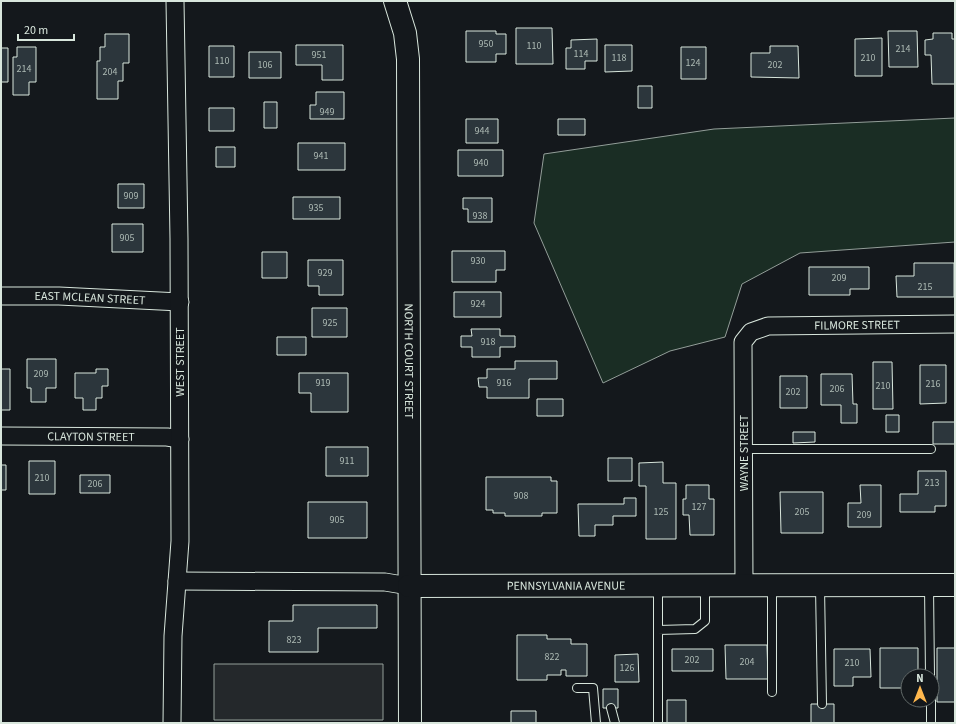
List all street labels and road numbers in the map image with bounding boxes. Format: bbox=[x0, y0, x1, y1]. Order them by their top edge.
street label: EAST MCLEAN STREET bbox=[35, 288, 146, 309]
street label: NORTH COURT STREET bbox=[400, 304, 418, 420]
street label: FILMORE STREET bbox=[814, 316, 901, 334]
street label: WEST STREET bbox=[172, 327, 189, 397]
street label: WAYNE STREET bbox=[736, 414, 753, 491]
street label: CLAYTON STREET bbox=[47, 428, 135, 445]
street label: PENNSYLVANIA AVENUE bbox=[507, 577, 625, 594]

